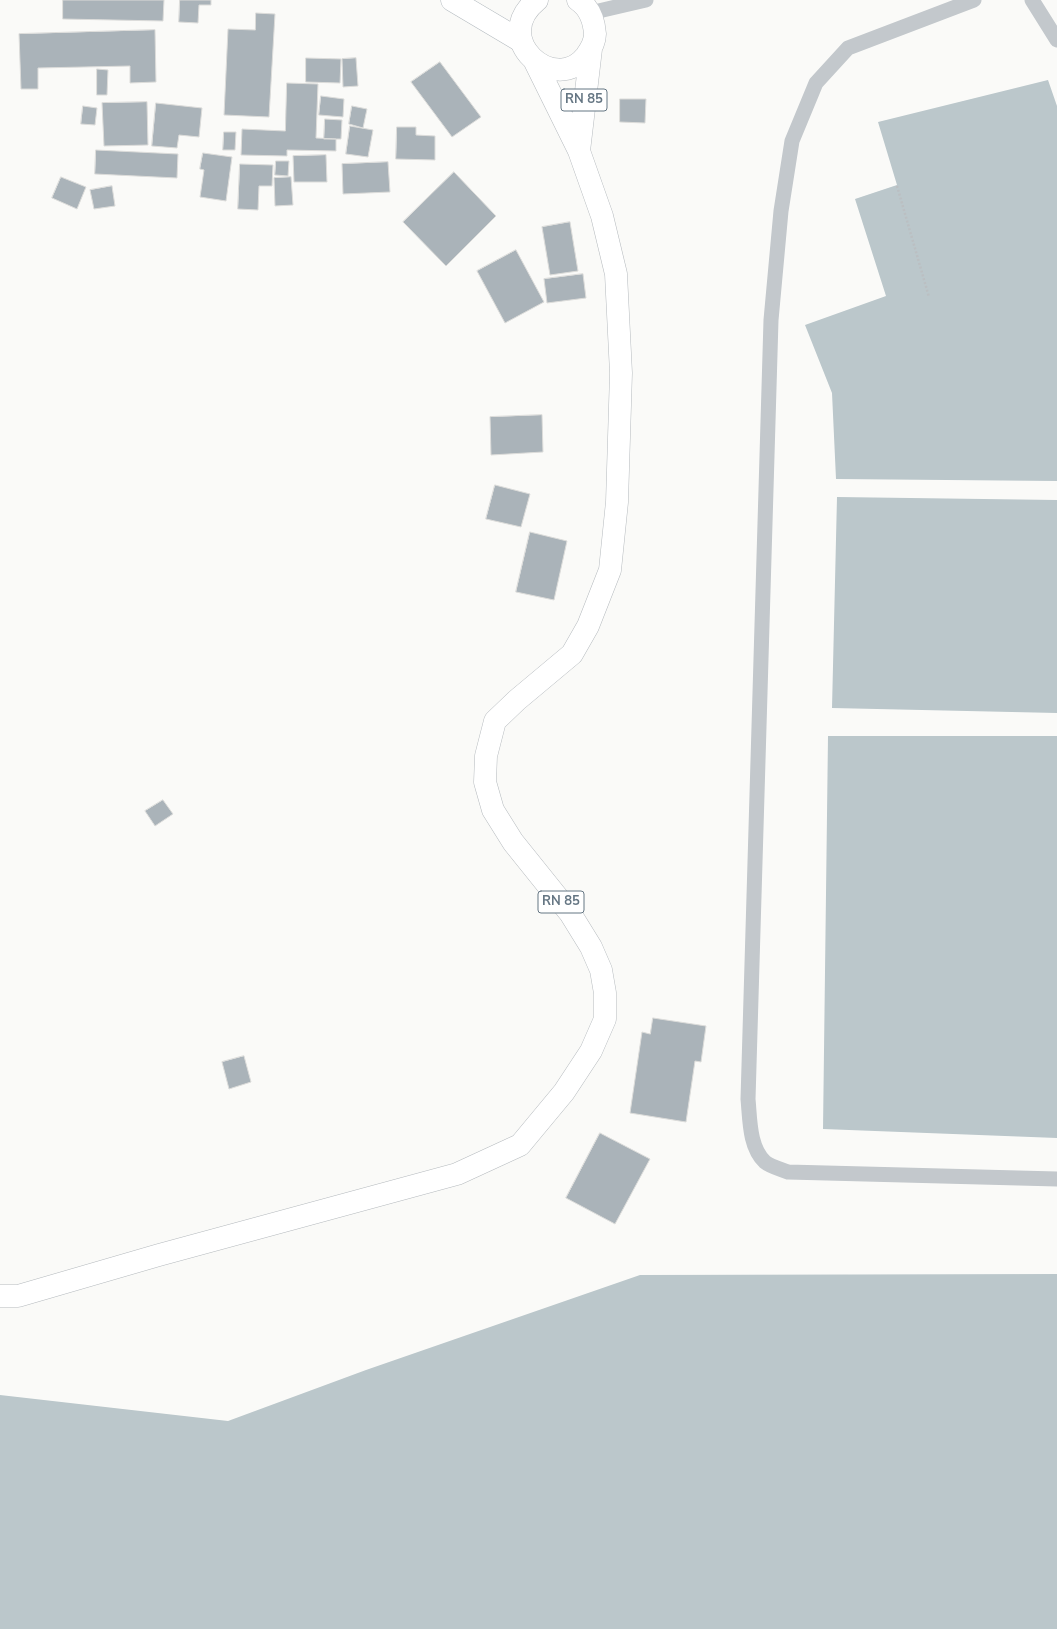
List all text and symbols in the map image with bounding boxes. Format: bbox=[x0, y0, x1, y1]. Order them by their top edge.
road number: RN 85 bbox=[561, 89, 607, 111]
road number: RN 85 bbox=[538, 891, 584, 913]

